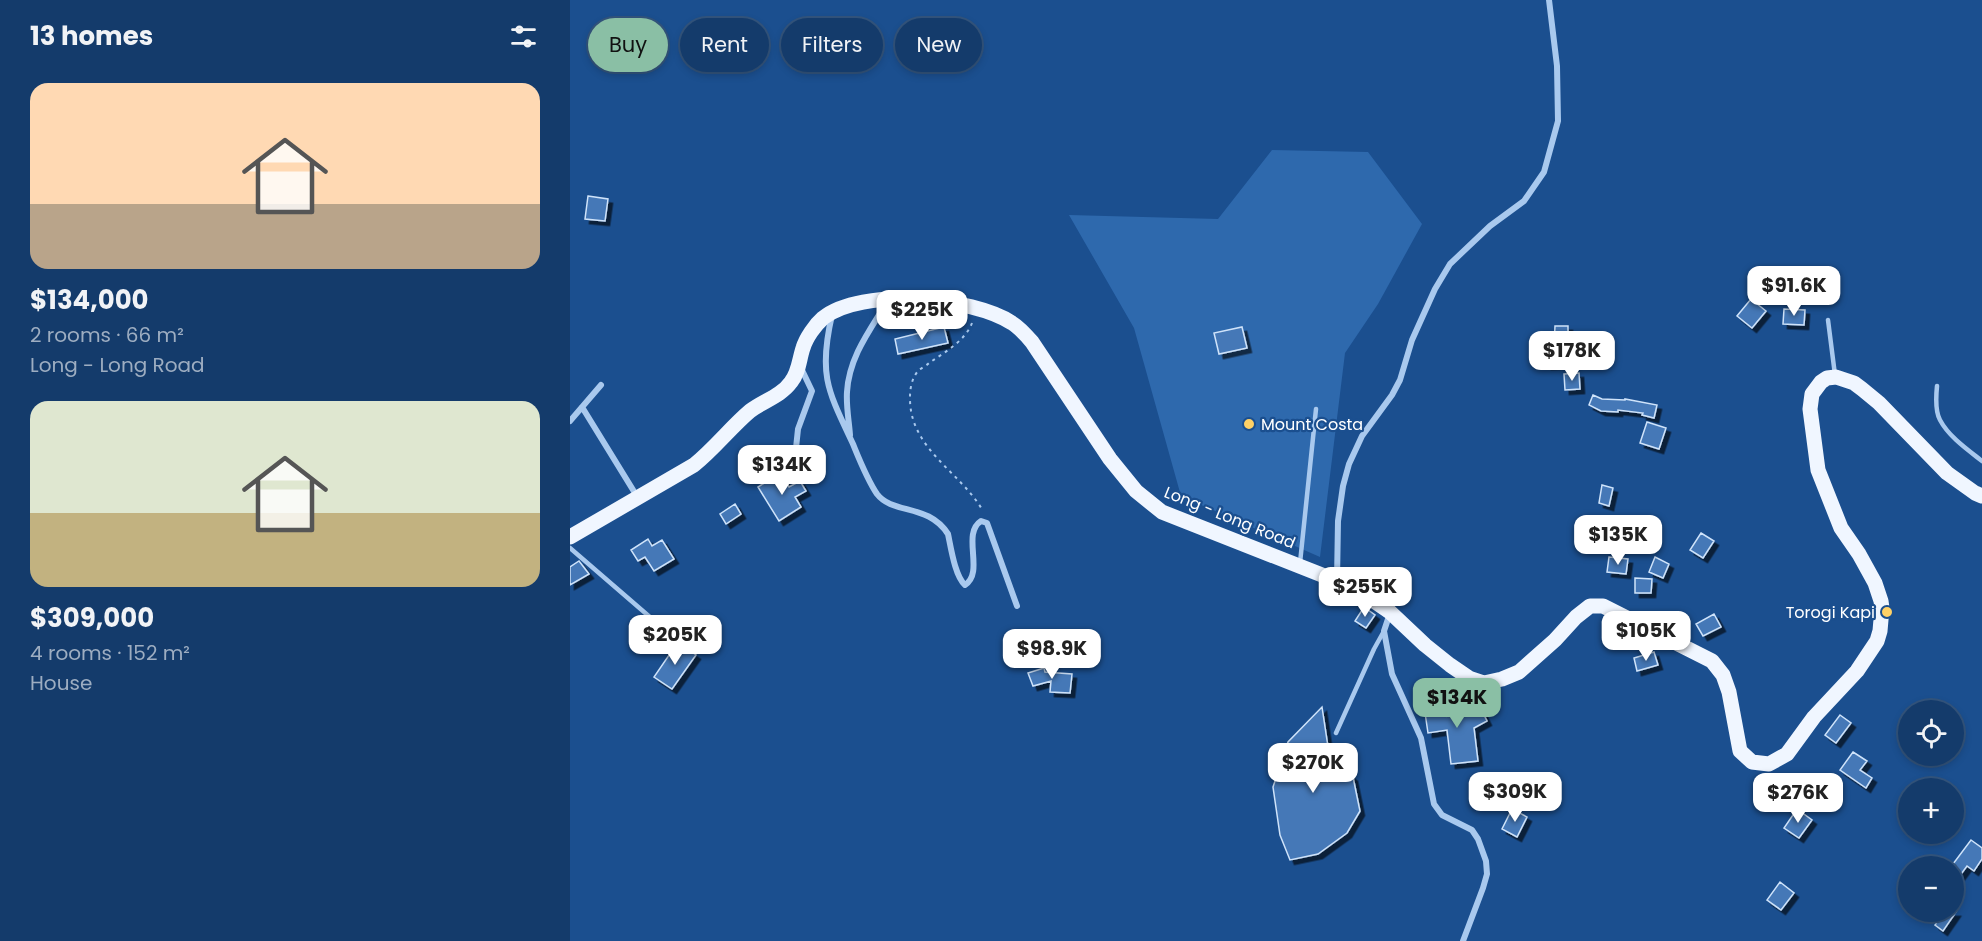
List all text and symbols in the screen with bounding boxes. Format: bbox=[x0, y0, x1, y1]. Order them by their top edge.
text: 13 homes bbox=[30, 18, 153, 54]
chip: Buy bbox=[588, 18, 668, 72]
chip: Rent bbox=[680, 18, 769, 72]
chip: Filters bbox=[781, 18, 883, 72]
chip: New bbox=[895, 18, 982, 72]
icon: filters bbox=[507, 20, 540, 53]
icon: home bbox=[231, 122, 339, 230]
pin: $91.6K bbox=[1745, 266, 1843, 317]
text: $91.6K bbox=[1761, 271, 1827, 299]
text: $134,000 bbox=[30, 282, 149, 318]
pin: $225K bbox=[880, 290, 964, 341]
text: $225K bbox=[891, 295, 953, 323]
text: 2 rooms · 66 m² bbox=[30, 321, 184, 349]
pin: $178K bbox=[1530, 331, 1614, 382]
text: $178K bbox=[1543, 336, 1601, 364]
text: Long - Long Road bbox=[30, 351, 205, 379]
place label: Mount Costa bbox=[1261, 413, 1363, 436]
marker: Mount Costa bbox=[1242, 417, 1256, 431]
icon: home bbox=[231, 440, 339, 548]
pin: $134K bbox=[740, 445, 824, 496]
text: $134K bbox=[752, 450, 812, 478]
street label: Long - Long Road bbox=[1161, 481, 1299, 554]
pin: $135K bbox=[1576, 515, 1660, 566]
text: $135K bbox=[1588, 520, 1648, 548]
pin: $255K bbox=[1323, 567, 1407, 618]
text: $255K bbox=[1333, 572, 1397, 600]
text: $309,000 bbox=[30, 600, 154, 636]
place label: Torogi Kapi bbox=[1786, 601, 1875, 624]
marker: Torogi Kapi bbox=[1880, 605, 1894, 619]
pin: $105K bbox=[1604, 611, 1688, 662]
pin: $205K bbox=[633, 615, 717, 666]
text: $105K bbox=[1616, 616, 1676, 644]
text: $205K bbox=[643, 620, 707, 648]
pin: $98.9K bbox=[1003, 629, 1101, 680]
text: $98.9K bbox=[1017, 634, 1087, 662]
text: 4 rooms · 152 m² bbox=[30, 639, 190, 667]
text: House bbox=[30, 669, 92, 697]
pin: $134K bbox=[1415, 678, 1499, 729]
text: $134K bbox=[1427, 683, 1487, 711]
map controls bbox=[1898, 700, 1964, 922]
button: locate bbox=[1898, 700, 1964, 766]
pin: $270K bbox=[1271, 743, 1355, 794]
text: $270K bbox=[1282, 748, 1344, 776]
pin: $309K bbox=[1473, 772, 1557, 823]
pin: $276K bbox=[1756, 773, 1840, 824]
text: $309K bbox=[1483, 777, 1547, 805]
text: $276K bbox=[1767, 778, 1829, 806]
button: + bbox=[1898, 778, 1964, 844]
button: − bbox=[1898, 856, 1964, 922]

